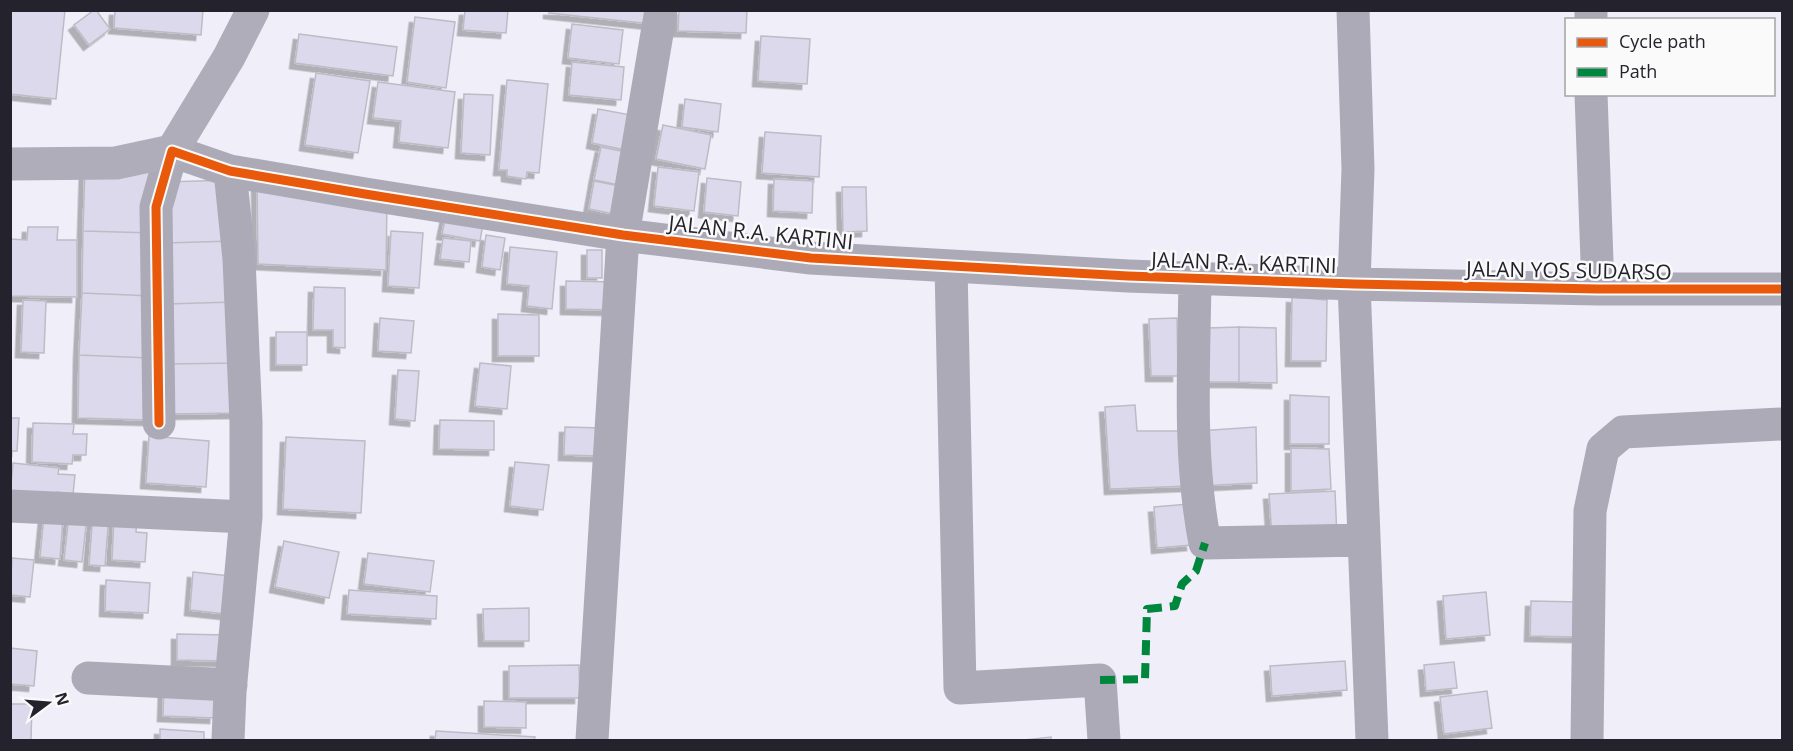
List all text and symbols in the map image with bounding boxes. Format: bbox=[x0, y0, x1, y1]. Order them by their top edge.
legend bbox=[1565, 18, 1775, 96]
text: Cycle path bbox=[1619, 29, 1706, 53]
text: Path bbox=[1619, 59, 1657, 83]
street label: JALAN R.A. KARTINI bbox=[665, 208, 855, 256]
street label: JALAN R.A. KARTINI bbox=[1149, 245, 1337, 279]
street label: JALAN YOS SUDARSO bbox=[1464, 254, 1672, 286]
north arrow bbox=[18, 673, 78, 733]
text: N bbox=[50, 690, 75, 708]

